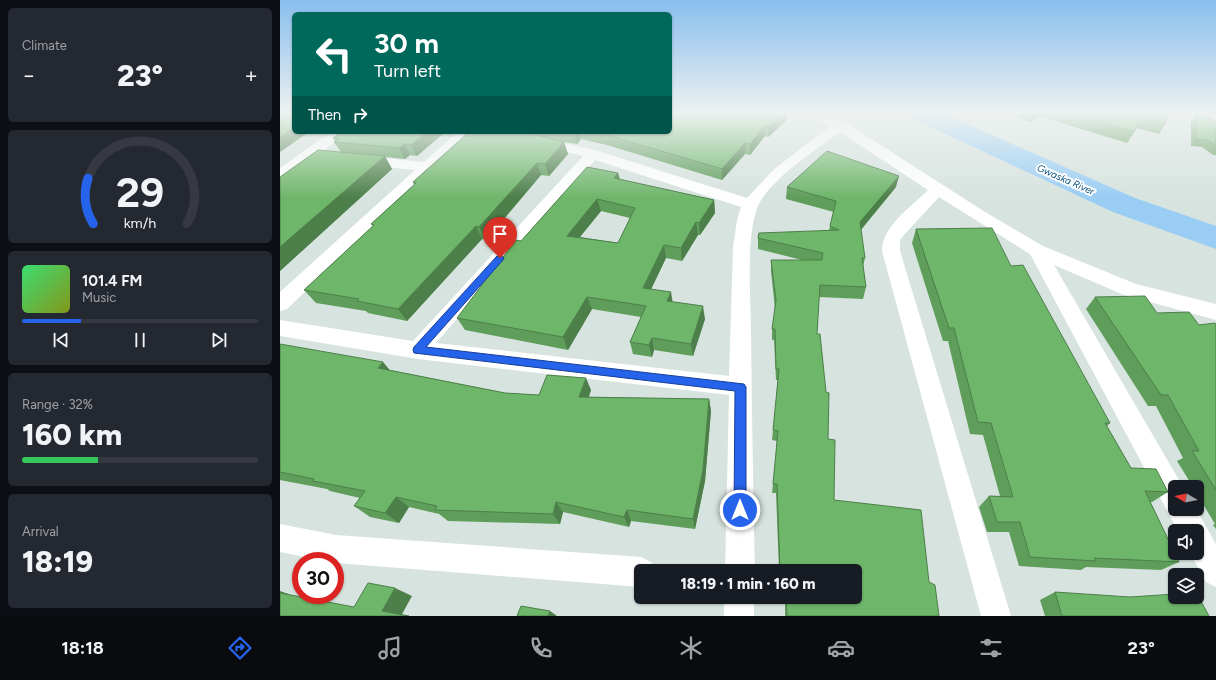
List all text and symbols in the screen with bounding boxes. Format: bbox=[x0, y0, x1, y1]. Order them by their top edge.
text: 30 m bbox=[374, 26, 439, 60]
icon: left bbox=[308, 28, 360, 80]
text: Climate bbox=[22, 38, 67, 53]
text: 23° bbox=[117, 57, 163, 94]
text: Turn left bbox=[374, 60, 441, 82]
text: − bbox=[22, 62, 36, 89]
text: + bbox=[244, 62, 258, 89]
icon: right bbox=[349, 104, 371, 126]
text: Then bbox=[308, 106, 341, 124]
water label: Gwaska River bbox=[1035, 161, 1097, 198]
text: 29 bbox=[116, 167, 164, 217]
text: km/h bbox=[124, 214, 156, 232]
pin bbox=[483, 217, 517, 258]
icon: arrive bbox=[489, 223, 511, 245]
text: 101.4 FM bbox=[82, 272, 142, 290]
text: Music bbox=[82, 290, 116, 305]
icon: previous bbox=[50, 329, 72, 351]
icon: pause bbox=[129, 329, 151, 351]
icon: next bbox=[208, 329, 230, 351]
text: Range · 32% bbox=[22, 397, 93, 412]
text: 160 km bbox=[22, 416, 122, 453]
north arrow bbox=[1168, 480, 1204, 516]
map controls bbox=[1168, 480, 1204, 604]
position arrow bbox=[719, 489, 761, 531]
text: Arrival bbox=[22, 524, 59, 539]
button: sound bbox=[1168, 524, 1204, 560]
text: 18:19 bbox=[22, 543, 93, 580]
speed limit sign: 30 bbox=[292, 552, 344, 604]
button: layers bbox=[1168, 568, 1204, 604]
text: 18:19 · 1 min · 160 m bbox=[680, 575, 816, 593]
icon: directions bbox=[226, 634, 254, 662]
icon: music bbox=[376, 634, 404, 662]
icon: phone bbox=[527, 634, 555, 662]
icon: climate bbox=[677, 634, 705, 662]
icon: car bbox=[827, 634, 855, 662]
icon: filters bbox=[977, 634, 1005, 662]
text: 18:18 bbox=[61, 637, 104, 659]
text: 23° bbox=[1128, 637, 1155, 659]

